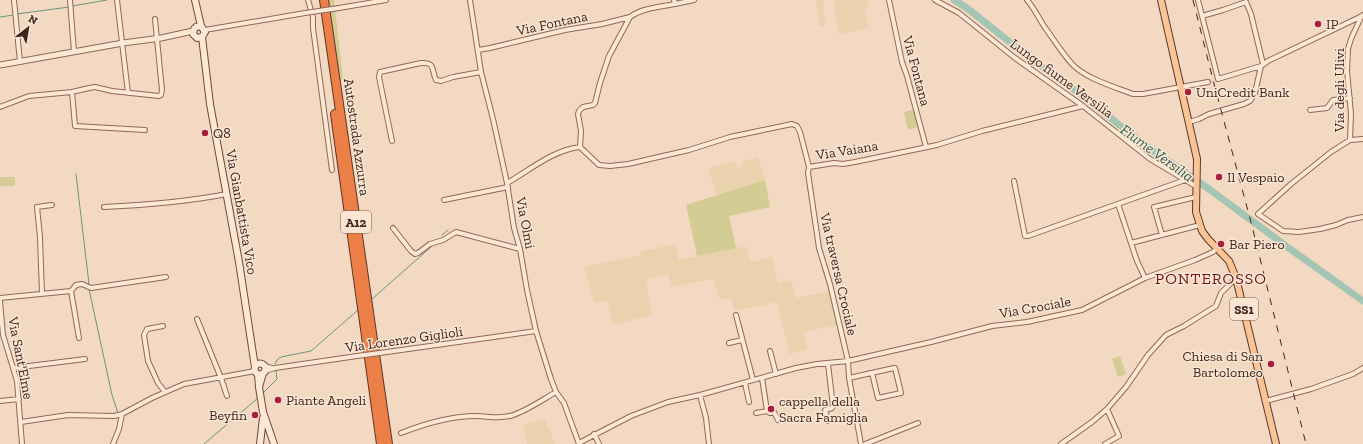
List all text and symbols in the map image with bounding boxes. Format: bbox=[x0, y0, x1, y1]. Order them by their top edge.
north arrow bbox=[8, 8, 48, 48]
street label: Via Fontana bbox=[514, 8, 589, 40]
text: N bbox=[26, 12, 40, 28]
place label: IP bbox=[1326, 16, 1339, 33]
marker: IP bbox=[1313, 19, 1323, 29]
street label: Via Fontana bbox=[899, 33, 934, 108]
street label: Lungo fiume Versilia bbox=[1007, 35, 1117, 122]
street label: Via degli Ulivi bbox=[1331, 48, 1348, 133]
street label: Autostrada Azzurra bbox=[340, 77, 373, 197]
place label: UniCredit Bank bbox=[1196, 84, 1290, 101]
marker: UniCredit Bank bbox=[1183, 87, 1193, 97]
water label: Fiume Versilia bbox=[1117, 120, 1197, 186]
place label: Q8 bbox=[213, 125, 231, 142]
marker: Q8 bbox=[200, 128, 210, 138]
street label: Via Vaiana bbox=[814, 137, 880, 164]
street label: Via Gianbattista Vico bbox=[222, 147, 261, 276]
place label: Il Vespaio bbox=[1227, 169, 1284, 186]
marker: Il Vespaio bbox=[1214, 172, 1224, 182]
street label: Via Olmi bbox=[512, 195, 539, 251]
street label: Via traversa Crociale bbox=[816, 210, 861, 337]
road number: A12 bbox=[341, 211, 371, 233]
place label: Bar Piero bbox=[1229, 236, 1285, 253]
marker: Bar Piero bbox=[1216, 239, 1226, 249]
district label: PONTEROSSO bbox=[1155, 269, 1267, 288]
street label: Via Crociale bbox=[997, 293, 1073, 322]
road number: SS1 bbox=[1230, 298, 1258, 320]
street label: Via Sant'Elme bbox=[4, 315, 37, 401]
street label: Via Lorenzo Giglioli bbox=[343, 323, 464, 356]
place label: Chiesa di San Bartolomeo bbox=[1183, 348, 1263, 381]
marker: Chiesa di San Bartolomeo bbox=[1266, 359, 1276, 369]
place label: Piante Angeli bbox=[286, 392, 366, 409]
place label: cappella della Sacra Famiglia bbox=[779, 393, 868, 426]
marker: Piante Angeli bbox=[273, 395, 283, 405]
marker: cappella della Sacra Famiglia bbox=[766, 404, 776, 414]
place label: Beyfin bbox=[209, 407, 247, 424]
marker: Beyfin bbox=[250, 410, 260, 420]

